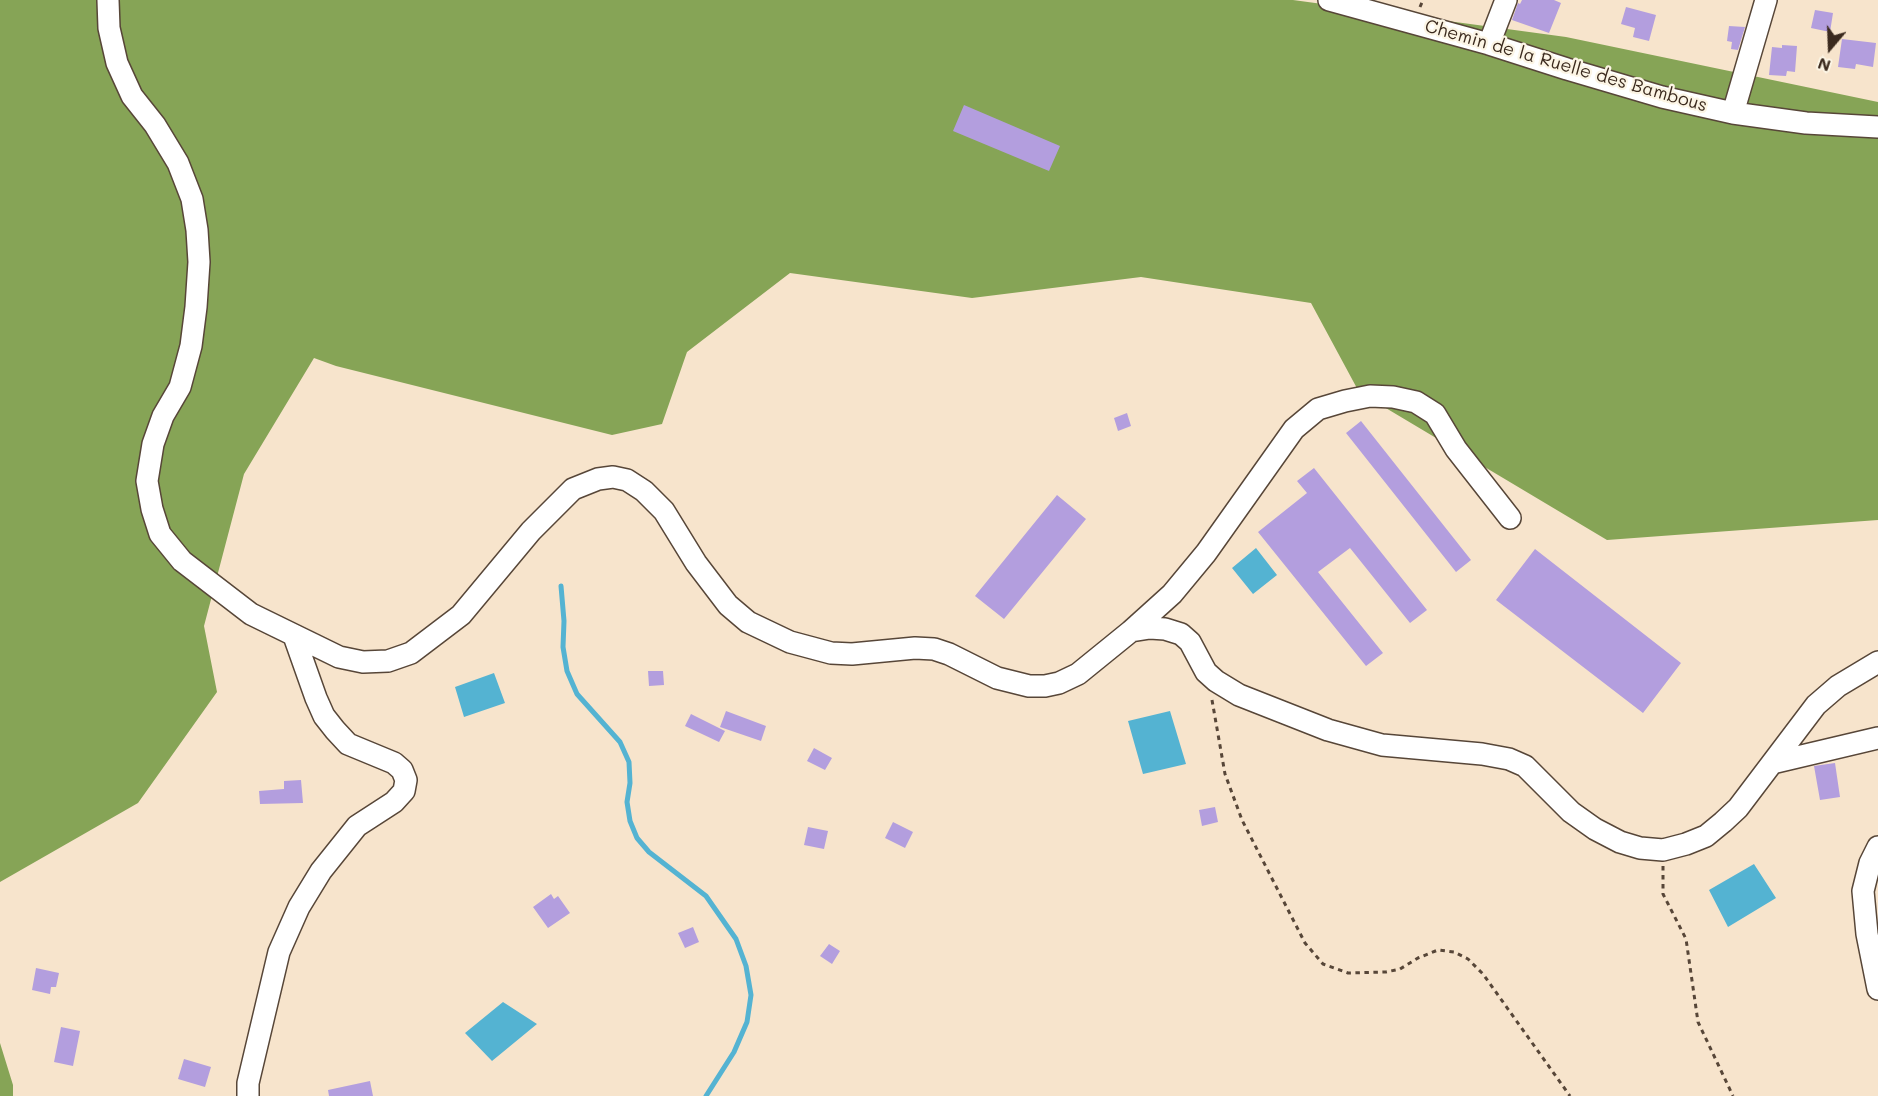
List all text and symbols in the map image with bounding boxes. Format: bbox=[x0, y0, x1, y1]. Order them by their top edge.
street label: Chemin de la Ruelle des Bambous bbox=[1422, 15, 1710, 117]
north arrow bbox=[1800, 18, 1860, 78]
text: N bbox=[1815, 54, 1833, 77]

